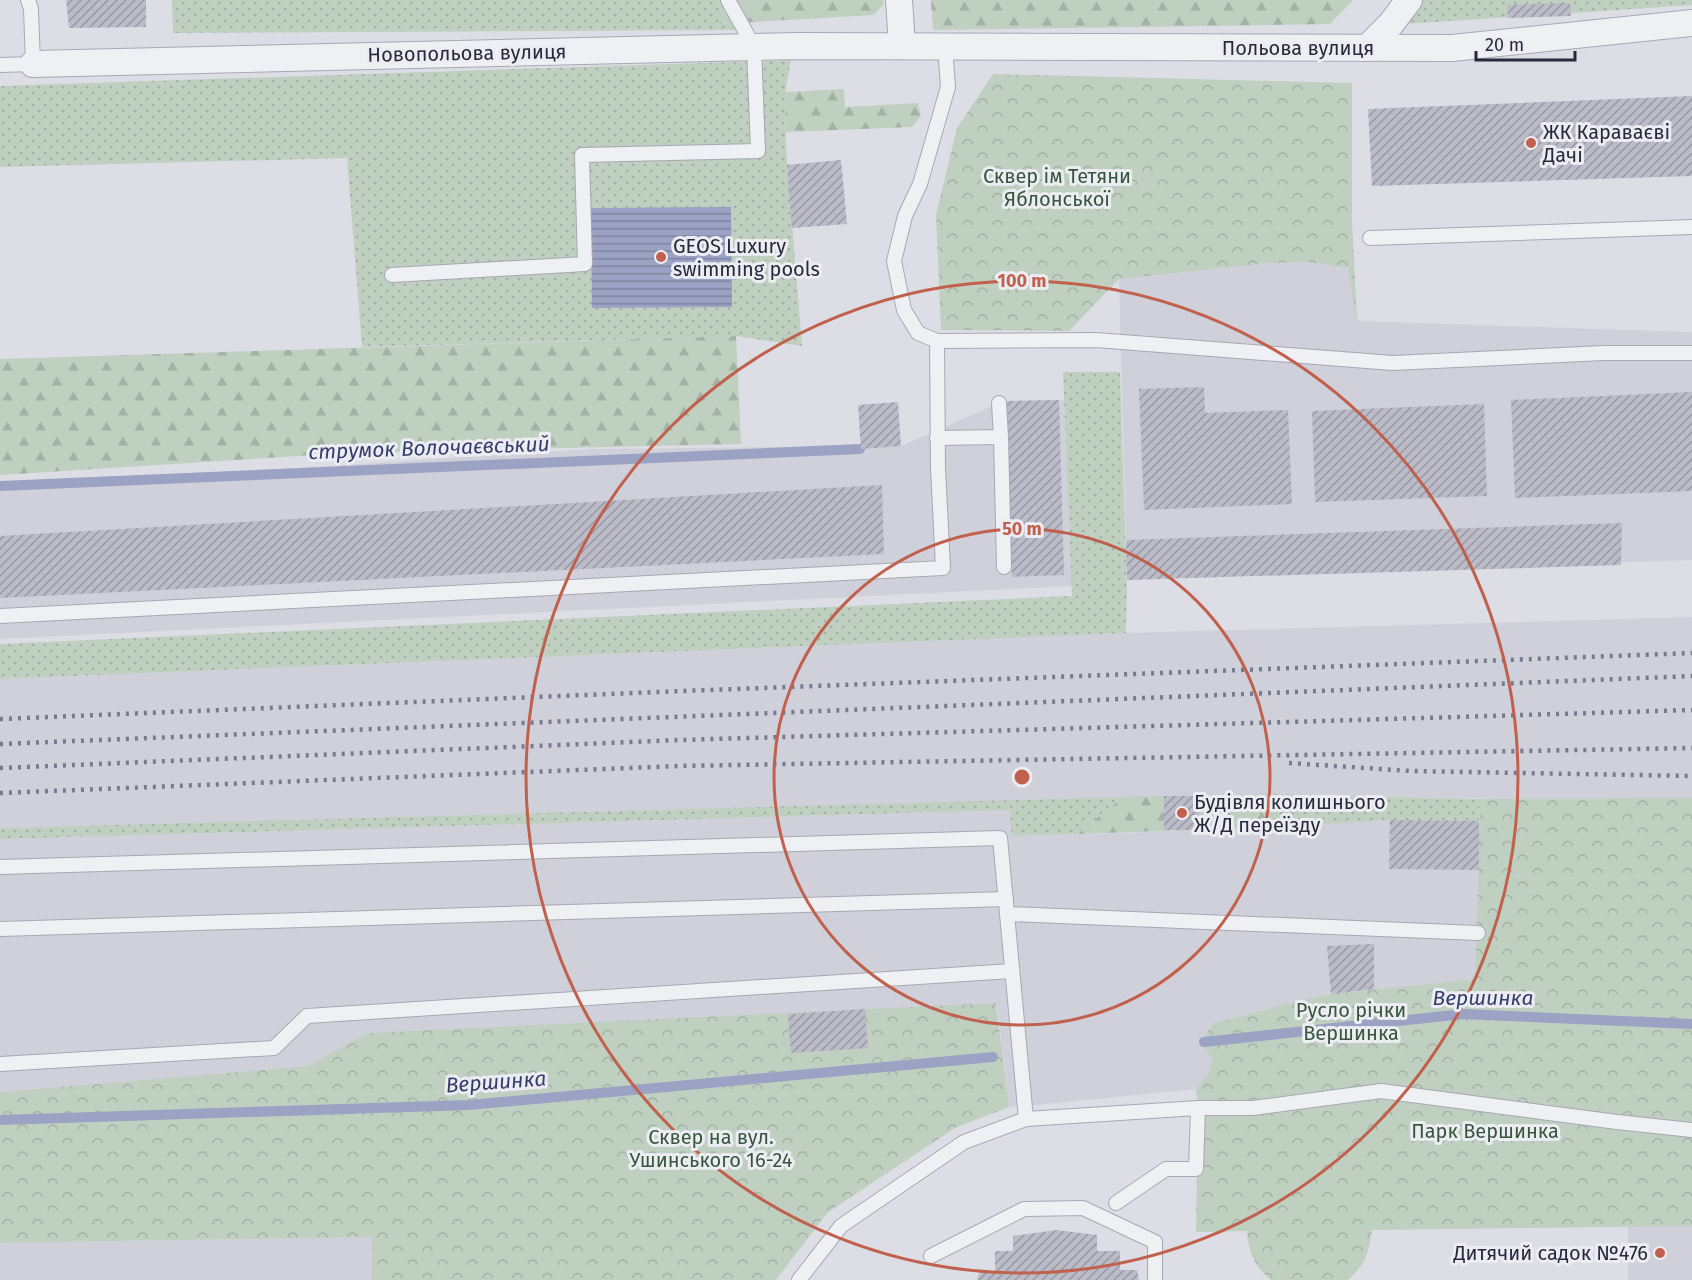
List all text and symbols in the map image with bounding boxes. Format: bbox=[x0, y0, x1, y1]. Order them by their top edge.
scale bar bbox=[1476, 24, 1575, 62]
text: 20 m bbox=[1485, 34, 1524, 56]
street label: Польова вулиця bbox=[1222, 36, 1374, 60]
street label: Новопольова вулиця bbox=[367, 39, 567, 67]
place label: ЖК Караваєві Дачі bbox=[1542, 120, 1670, 167]
marker: ЖК Караваєві Дачі bbox=[1524, 136, 1538, 150]
park label: Сквер ім Тетяни Яблонської bbox=[983, 164, 1131, 211]
place label: GEOS Luxury swimming pools bbox=[673, 234, 820, 281]
marker: GEOS Luxury swimming pools bbox=[654, 250, 668, 264]
text: 100 m bbox=[998, 270, 1046, 292]
water label: струмок Волочаєвський bbox=[308, 431, 550, 465]
text: 50 m bbox=[1002, 518, 1042, 540]
centre of rings bbox=[1012, 767, 1032, 787]
place label: Будівля колишнього Ж/Д переїзду bbox=[1194, 790, 1386, 837]
marker: Будівля колишнього Ж/Д переїзду bbox=[1175, 806, 1189, 820]
water label: Вершинка bbox=[1433, 985, 1533, 1011]
park label: Русло річки Вершинка bbox=[1296, 998, 1406, 1045]
water label: Вершинка bbox=[445, 1066, 547, 1098]
park label: Парк Вершинка bbox=[1411, 1119, 1559, 1143]
park label: Сквер на вул. Ушинського 16-24 bbox=[630, 1125, 793, 1172]
place label: Дитячий садок №476 bbox=[1452, 1241, 1648, 1265]
marker: Дитячий садок №476 bbox=[1653, 1246, 1667, 1260]

